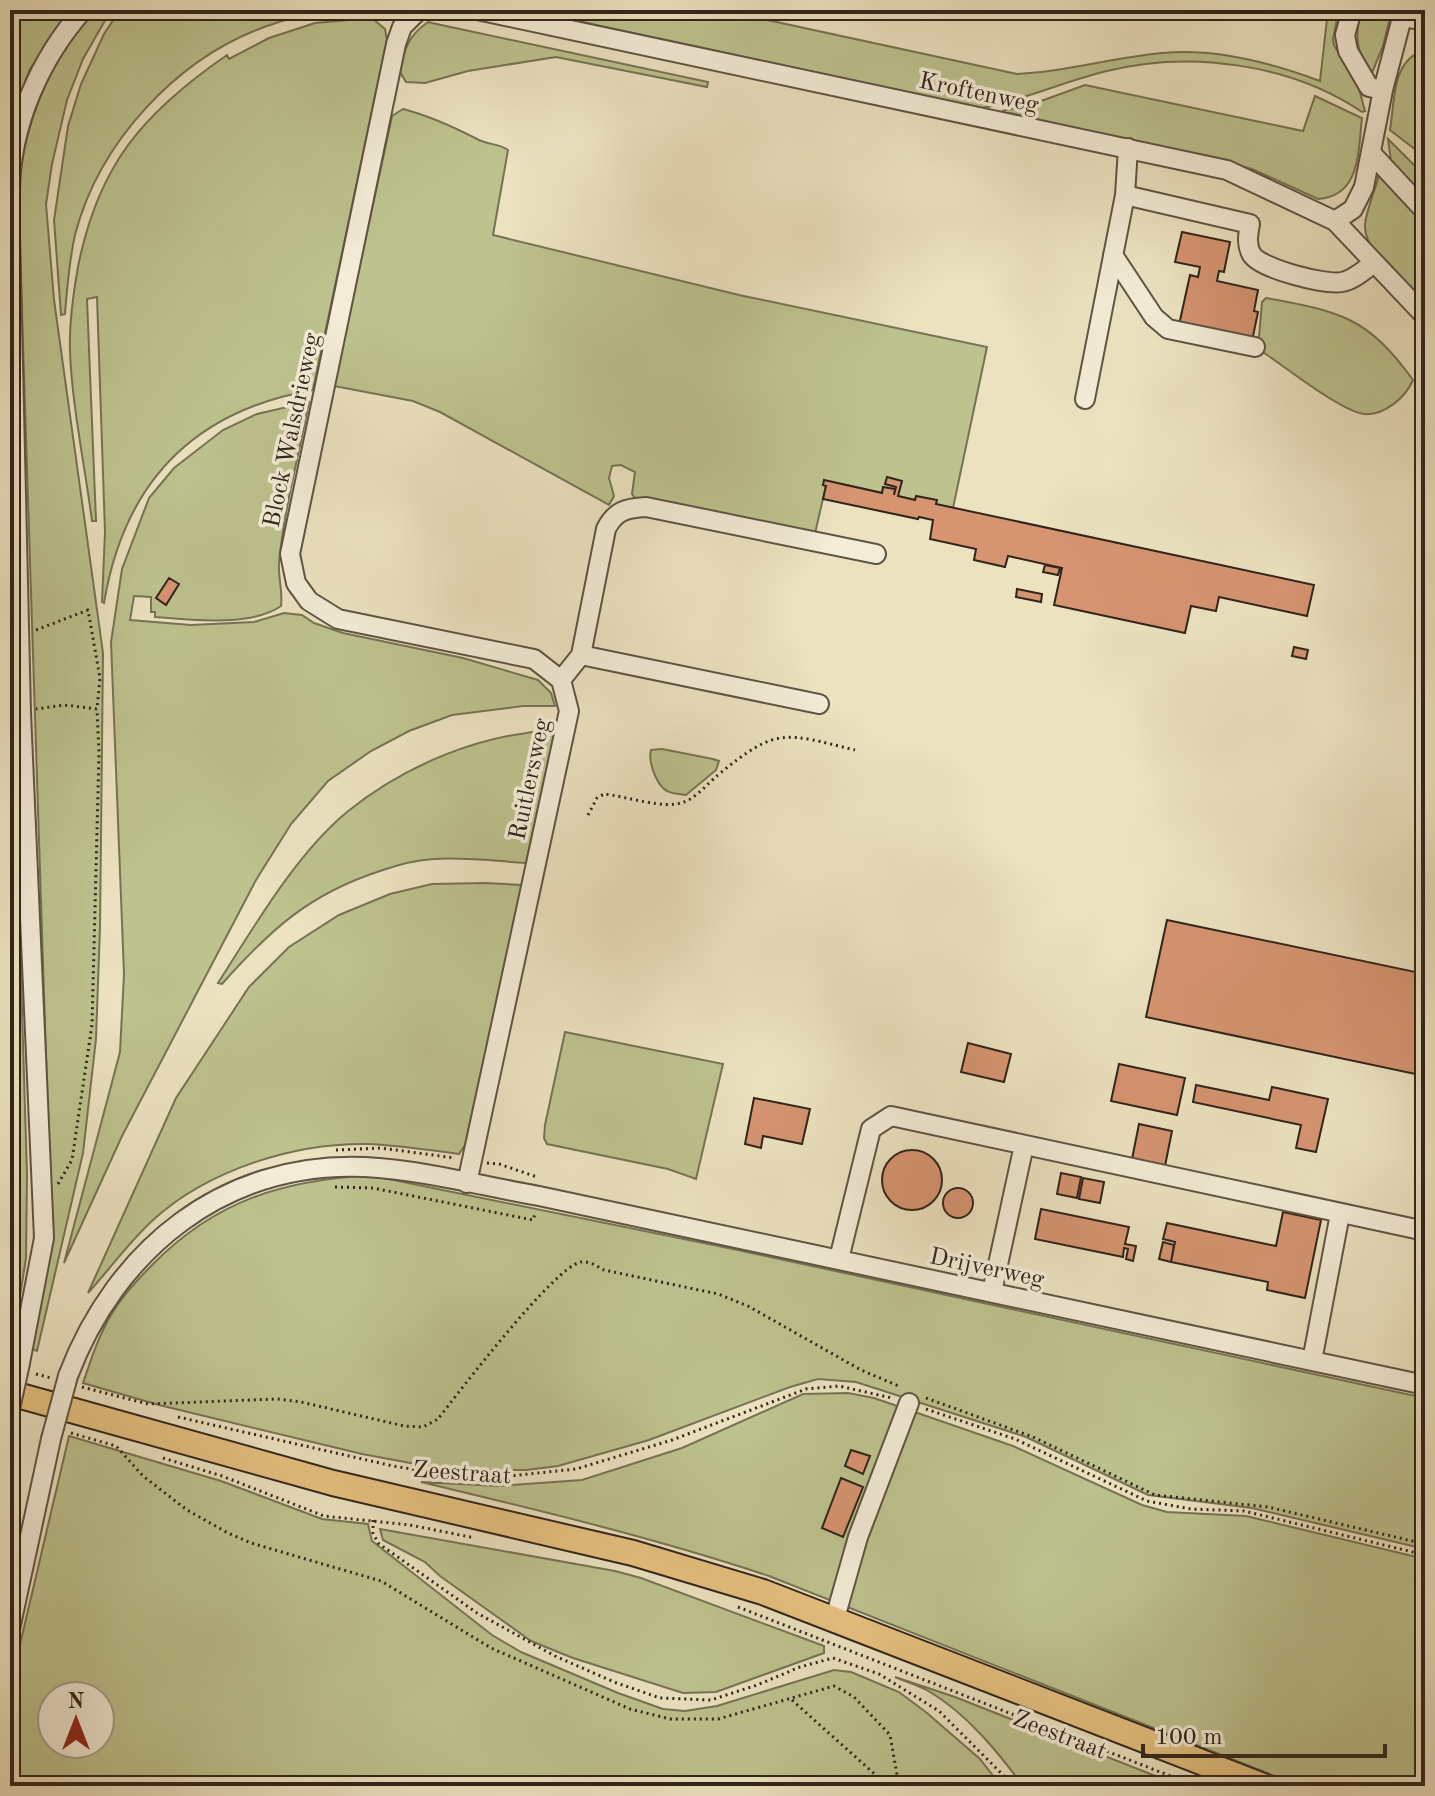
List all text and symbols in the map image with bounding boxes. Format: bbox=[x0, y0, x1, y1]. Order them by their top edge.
street label: Kroftenweg bbox=[917, 70, 1041, 118]
street label: Block Walsdrieweg bbox=[261, 331, 325, 530]
street label: Ruitlersweg bbox=[506, 716, 556, 843]
street label: Drijverweg bbox=[927, 1245, 1046, 1293]
street label: Zeestraat bbox=[412, 1459, 512, 1489]
north arrow bbox=[36, 1680, 116, 1760]
text: N bbox=[68, 1691, 85, 1713]
street label: Zeestraat bbox=[1009, 1707, 1110, 1765]
scale bar bbox=[1143, 1708, 1385, 1758]
text: 100 m bbox=[1155, 1726, 1223, 1750]

